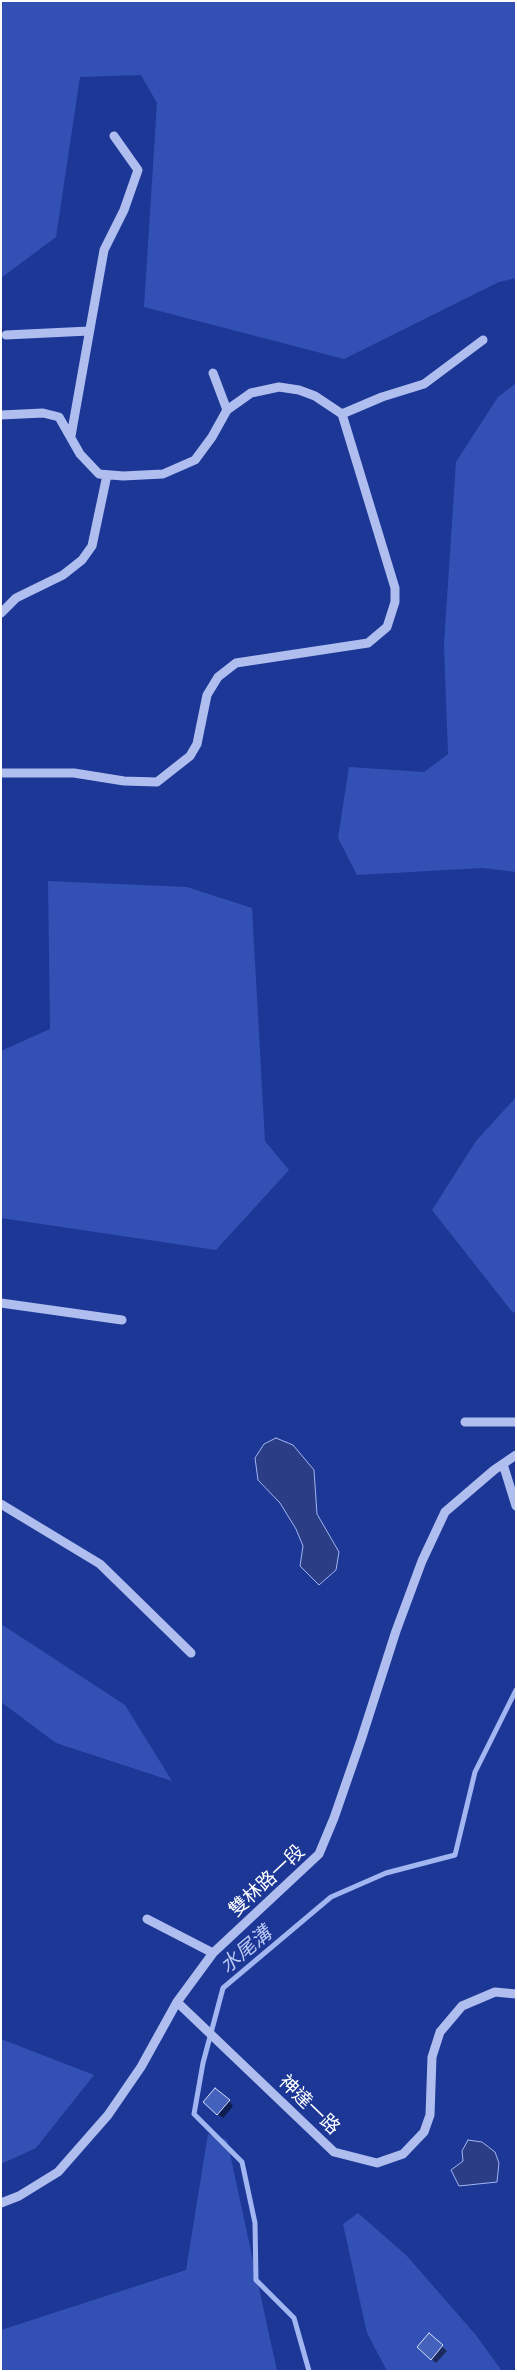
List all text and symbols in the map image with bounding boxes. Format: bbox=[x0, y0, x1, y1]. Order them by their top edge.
street label: 雙林路一段 bbox=[224, 1840, 310, 1922]
water label: 水尾溝 bbox=[215, 1922, 277, 1978]
street label: 神達一路 bbox=[274, 2070, 344, 2140]

